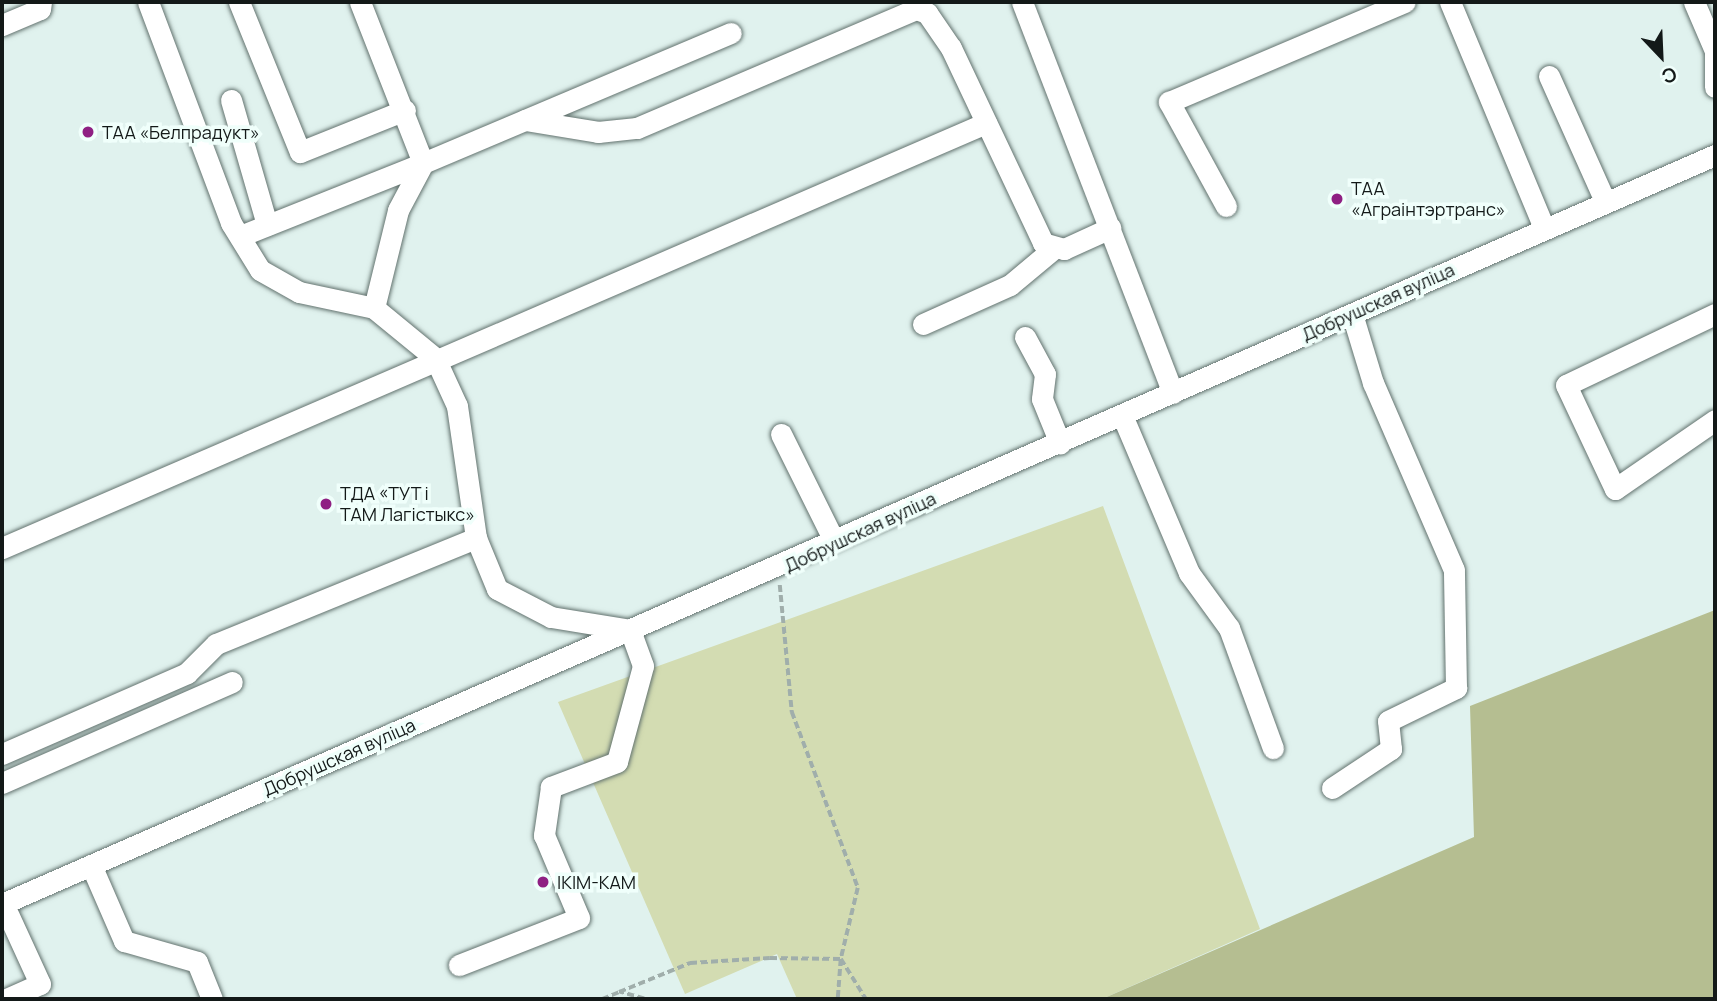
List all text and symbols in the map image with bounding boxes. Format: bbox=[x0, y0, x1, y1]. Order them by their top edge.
north arrow bbox=[1626, 21, 1696, 91]
text: С bbox=[1658, 61, 1681, 90]
place label: ТАА «Белпрадукт» bbox=[102, 121, 260, 143]
marker: ТАА «Белпрадукт» bbox=[80, 124, 96, 140]
place label: ТАА «Аграінтэртранс» bbox=[1351, 178, 1505, 220]
marker: ТАА «Аграінтэртранс» bbox=[1329, 191, 1345, 207]
street label: Добрушская вуліца bbox=[1298, 259, 1458, 345]
place label: ТДА «ТУТ і ТАМ Лагістыкс» bbox=[340, 483, 475, 526]
street label: Добрушская вуліца bbox=[781, 487, 939, 577]
marker: ТДА «ТУТ і ТАМ Лагістыкс» bbox=[318, 496, 334, 512]
street label: Добрушская вуліца bbox=[259, 714, 419, 800]
place label: ІКІМ-КАМ bbox=[557, 871, 636, 893]
marker: ІКІМ-КАМ bbox=[535, 874, 551, 890]

